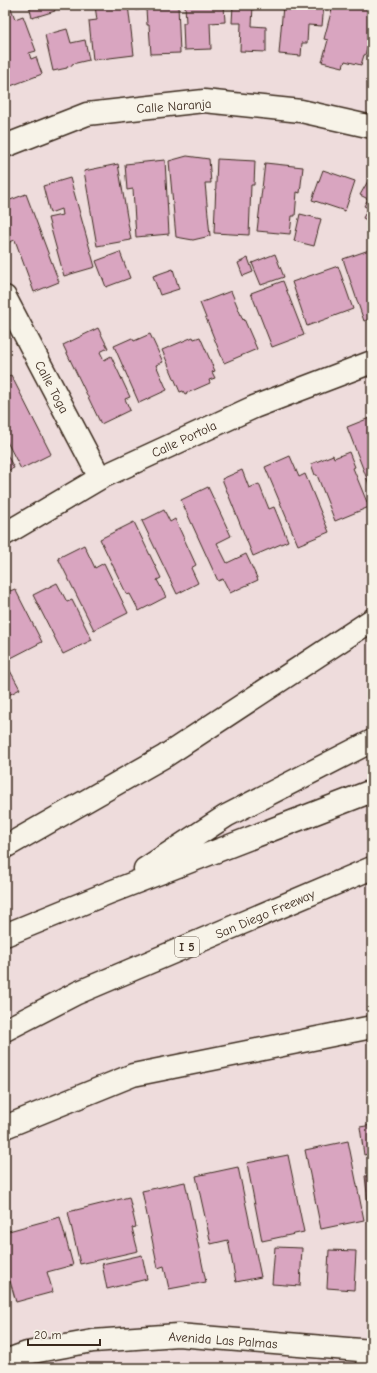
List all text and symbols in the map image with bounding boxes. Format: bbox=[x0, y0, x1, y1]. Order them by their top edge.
street label: Calle Naranja bbox=[136, 96, 212, 116]
street label: Calle Toga bbox=[32, 358, 72, 416]
street label: Calle Portola bbox=[149, 417, 219, 461]
street label: San Diego Freeway bbox=[213, 886, 317, 942]
road number: I 5 bbox=[175, 937, 199, 957]
scale bar bbox=[28, 1321, 100, 1347]
text: 20 m bbox=[34, 1328, 62, 1342]
street label: Avenida Las Palmas bbox=[168, 1329, 278, 1351]

